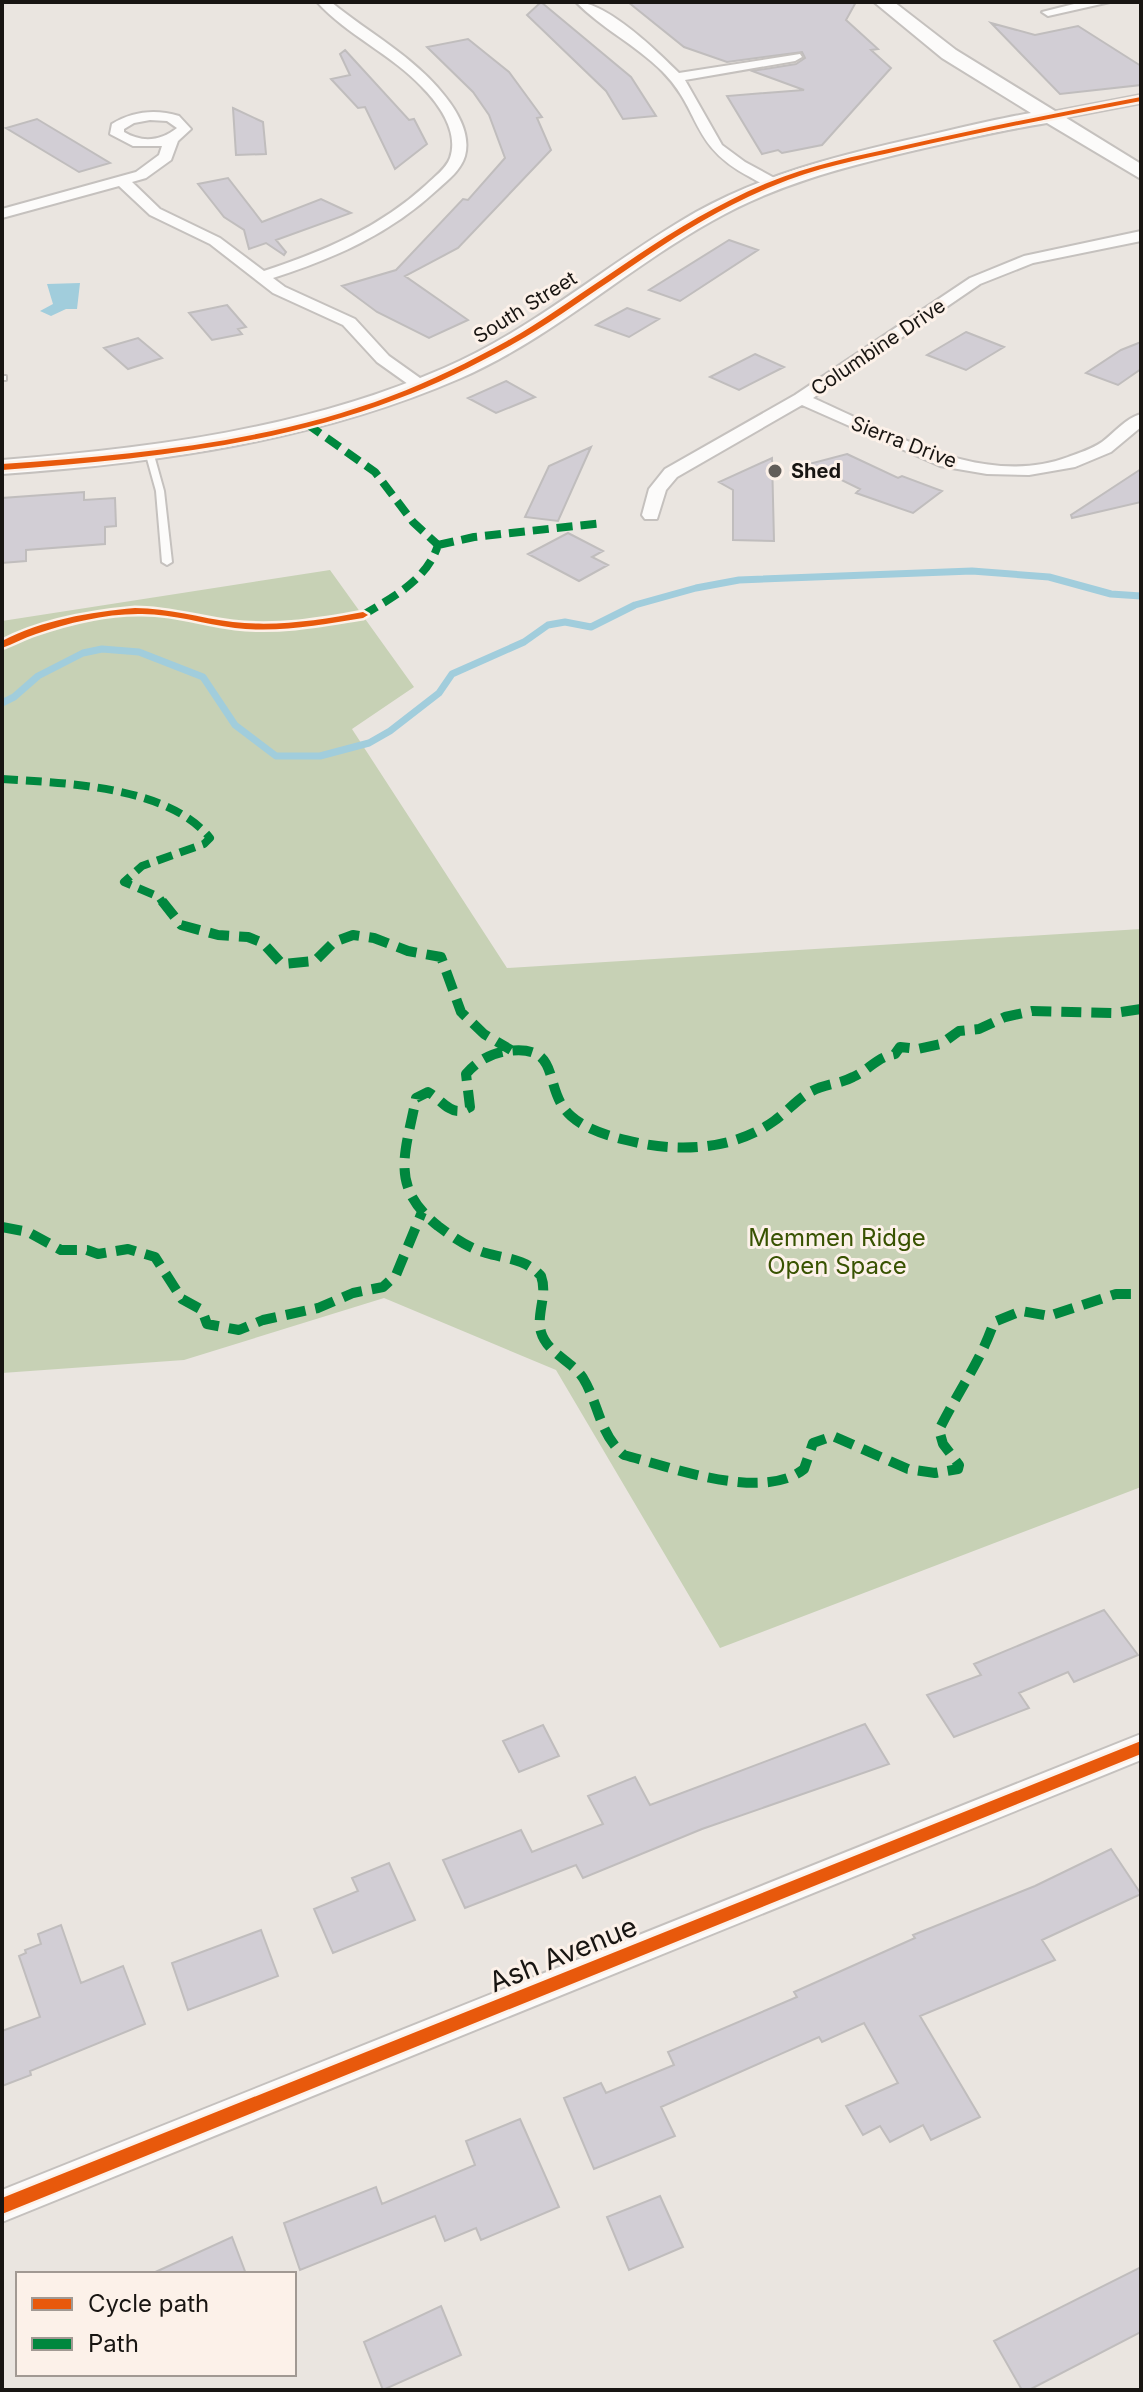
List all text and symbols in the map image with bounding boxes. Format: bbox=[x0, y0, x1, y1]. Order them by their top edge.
street label: South Street bbox=[469, 266, 581, 348]
street label: Columbine Drive bbox=[806, 293, 950, 401]
street label: Sierra Drive bbox=[848, 411, 960, 473]
place label: Shed bbox=[791, 459, 841, 483]
marker: Shed bbox=[766, 462, 784, 480]
park label: Memmen Ridge Open Space bbox=[748, 1223, 926, 1280]
street label: Ash Avenue bbox=[484, 1909, 642, 1999]
legend bbox=[16, 2272, 296, 2376]
text: Cycle path bbox=[88, 2289, 209, 2318]
text: Path bbox=[88, 2329, 139, 2358]

